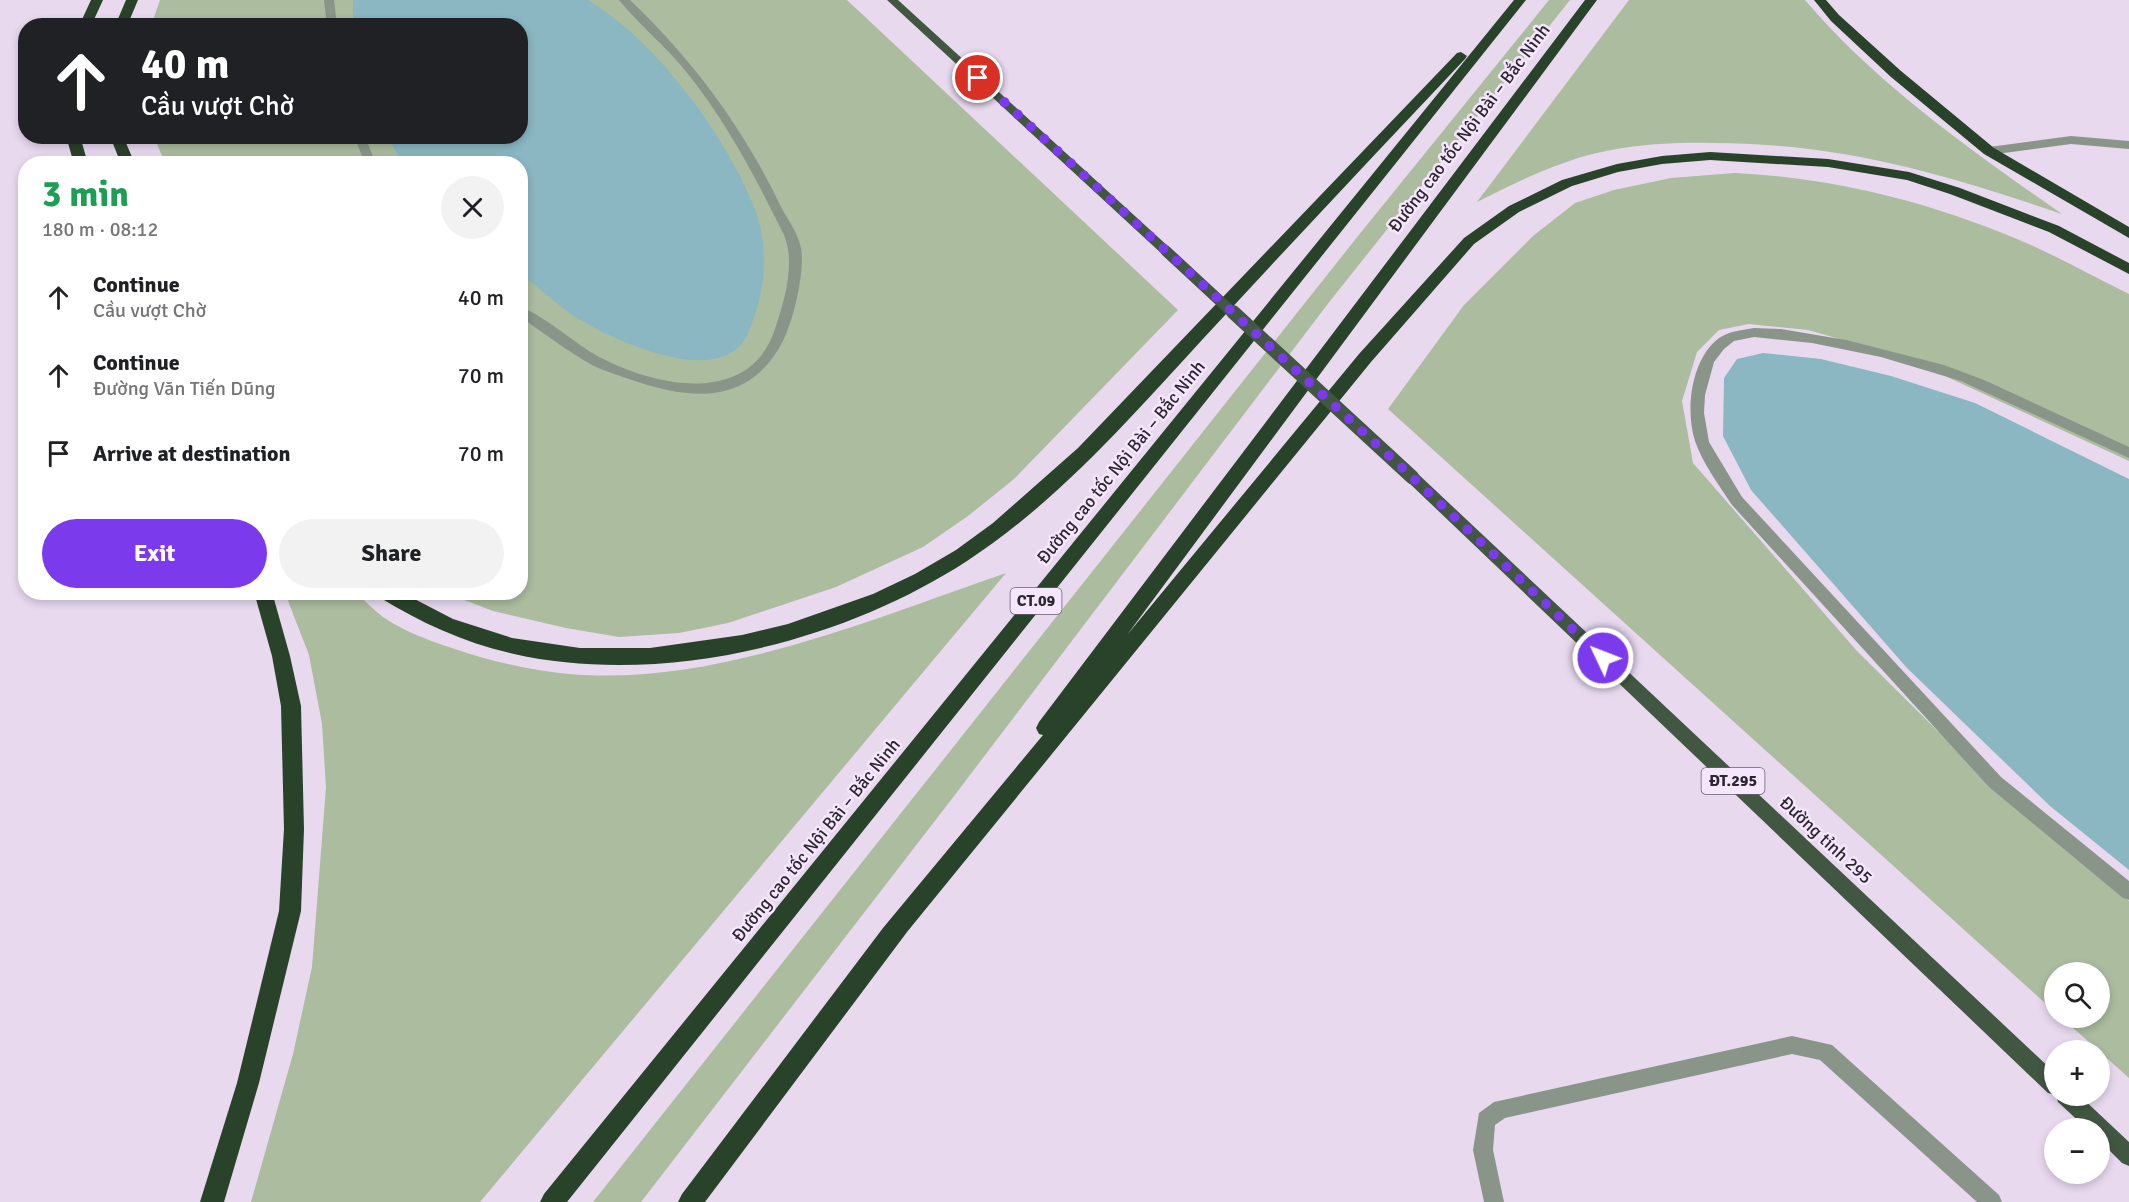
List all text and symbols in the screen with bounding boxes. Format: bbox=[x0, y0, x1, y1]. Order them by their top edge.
street label: Đường cao tốc Nội Bài – Bắc Ninh bbox=[1383, 19, 1555, 237]
text: 40 m bbox=[141, 39, 230, 90]
icon: ahead bbox=[42, 42, 120, 120]
pin bbox=[952, 52, 1003, 103]
icon: arrive bbox=[961, 61, 994, 94]
text: Cầu vượt Chờ bbox=[141, 90, 294, 123]
text: 3 min bbox=[42, 172, 129, 217]
button: close bbox=[441, 176, 504, 239]
text: 180 m · 08:12 bbox=[42, 217, 158, 242]
text: Continue bbox=[93, 271, 180, 298]
icon: ahead bbox=[42, 281, 75, 314]
text: 40 m bbox=[458, 284, 504, 311]
text: Cầu vượt Chờ bbox=[93, 298, 206, 323]
text: Continue bbox=[93, 349, 180, 376]
street label: Đường cao tốc Nội Bài – Bắc Ninh bbox=[1032, 356, 1210, 568]
icon: ahead bbox=[42, 359, 75, 392]
text: 70 m bbox=[458, 362, 504, 389]
text: Đường Văn Tiến Dũng bbox=[93, 376, 276, 401]
icon: arrive bbox=[42, 437, 75, 470]
text: Arrive at destination bbox=[93, 440, 290, 467]
text: 70 m bbox=[458, 440, 504, 467]
button: Exit bbox=[42, 519, 267, 588]
button: Share bbox=[279, 519, 504, 588]
road number: CT.09 bbox=[1010, 588, 1062, 614]
position arrow bbox=[1571, 626, 1635, 690]
street label: Đường cao tốc Nội Bài – Bắc Ninh bbox=[727, 734, 905, 946]
road number: ĐT.295 bbox=[1702, 768, 1764, 794]
street label: Đường tỉnh 295 bbox=[1775, 792, 1877, 888]
map controls bbox=[2044, 962, 2110, 1184]
button: search bbox=[2044, 962, 2110, 1028]
button: + bbox=[2044, 1040, 2110, 1106]
button: − bbox=[2044, 1118, 2110, 1184]

